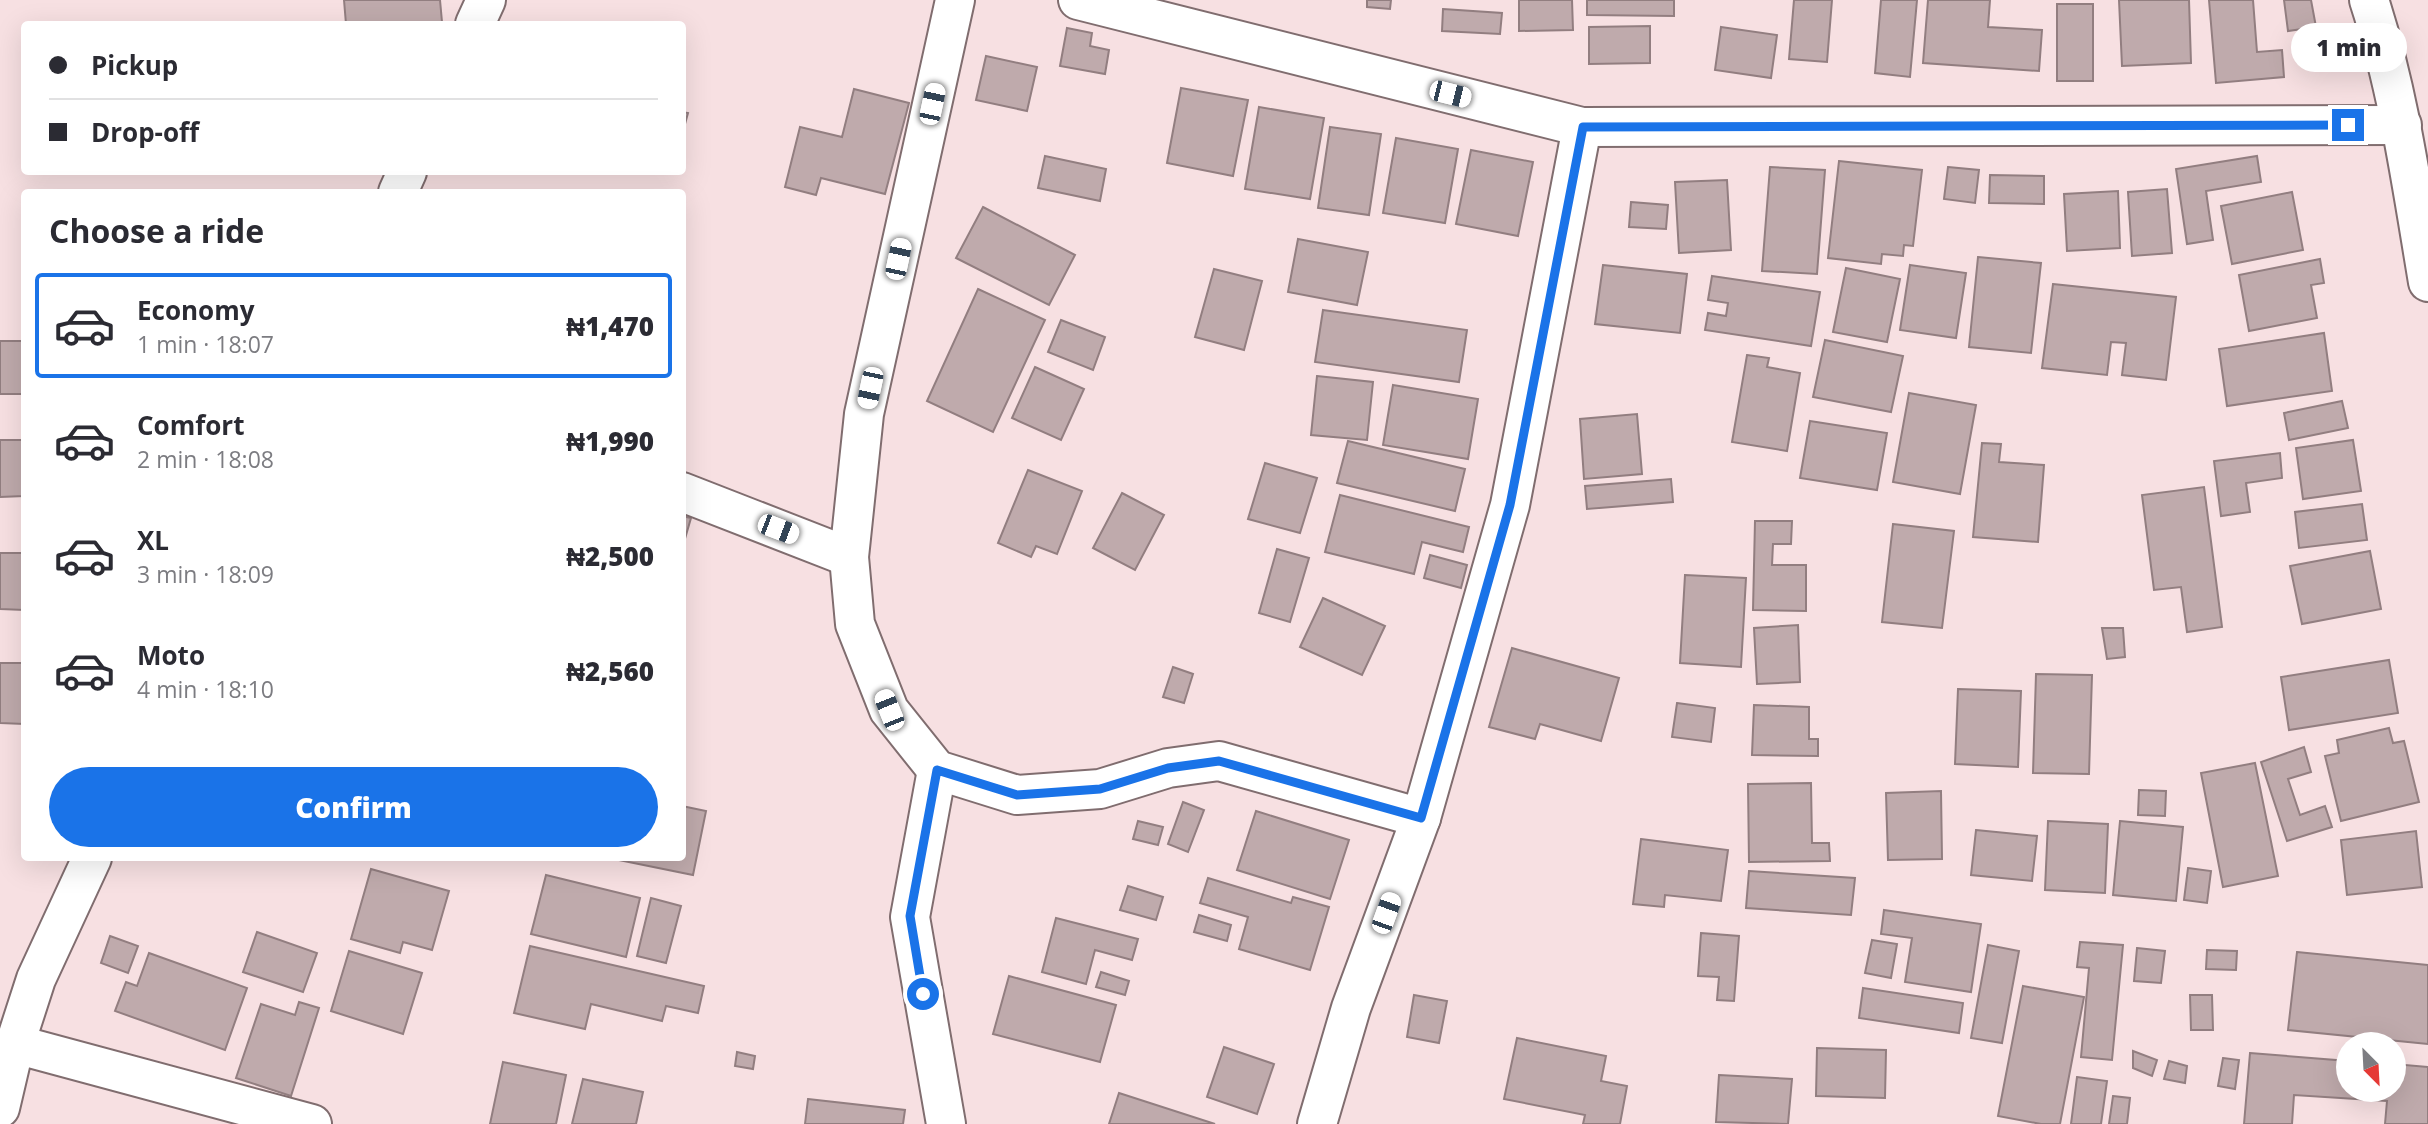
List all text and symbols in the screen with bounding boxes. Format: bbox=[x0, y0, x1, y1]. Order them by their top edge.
callout: 1 min bbox=[2290, 24, 2406, 72]
text: 1 min bbox=[2316, 31, 2382, 63]
text: Pickup bbox=[91, 47, 178, 83]
car bbox=[1428, 79, 1473, 109]
car bbox=[918, 81, 947, 127]
route end bbox=[2332, 109, 2364, 141]
text: Drop-off bbox=[91, 114, 199, 150]
text: Choose a ride bbox=[49, 209, 264, 252]
car bbox=[884, 236, 913, 282]
text: Economy bbox=[137, 292, 255, 328]
icon: car bbox=[53, 294, 116, 357]
text: ₦1,470 bbox=[566, 308, 654, 344]
text: 1 min · 18:07 bbox=[137, 328, 274, 360]
car bbox=[856, 365, 885, 411]
text: Comfort bbox=[137, 407, 244, 443]
icon: car bbox=[53, 409, 116, 472]
text: ₦1,990 bbox=[566, 423, 654, 459]
text: 2 min · 18:08 bbox=[137, 443, 274, 475]
car bbox=[755, 512, 802, 546]
text: XL bbox=[137, 522, 169, 558]
icon: car bbox=[53, 524, 116, 587]
text: ₦2,500 bbox=[566, 538, 654, 574]
text: 3 min · 18:09 bbox=[137, 558, 274, 590]
text: Moto bbox=[137, 637, 205, 673]
icon: car bbox=[53, 639, 116, 702]
text: ₦2,560 bbox=[566, 653, 654, 689]
text: 4 min · 18:10 bbox=[137, 673, 274, 705]
car bbox=[872, 687, 907, 733]
button: Confirm bbox=[49, 767, 658, 847]
car bbox=[1369, 890, 1404, 936]
route start bbox=[907, 978, 939, 1010]
north arrow bbox=[2336, 1032, 2406, 1102]
map controls bbox=[2336, 1032, 2406, 1102]

